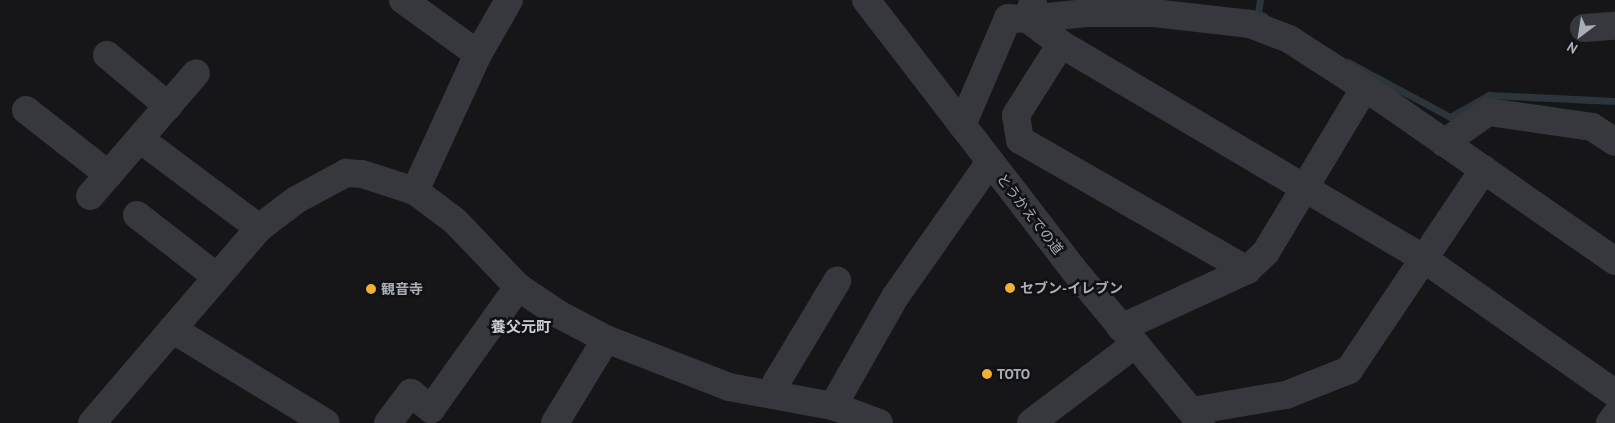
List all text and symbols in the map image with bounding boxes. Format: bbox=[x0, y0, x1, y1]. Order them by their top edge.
north arrow bbox=[1555, 10, 1605, 60]
text: N bbox=[1564, 38, 1581, 58]
street label: とうかえでの道 bbox=[993, 170, 1067, 258]
place label: セブン-イレブン bbox=[1020, 280, 1123, 296]
place label: 観音寺 bbox=[381, 281, 423, 297]
marker: セブン-イレブン bbox=[1004, 282, 1016, 294]
marker: 観音寺 bbox=[365, 283, 377, 295]
district label: 養父元町 bbox=[491, 318, 551, 336]
place label: TOTO bbox=[997, 366, 1030, 382]
marker: TOTO bbox=[981, 368, 993, 380]

